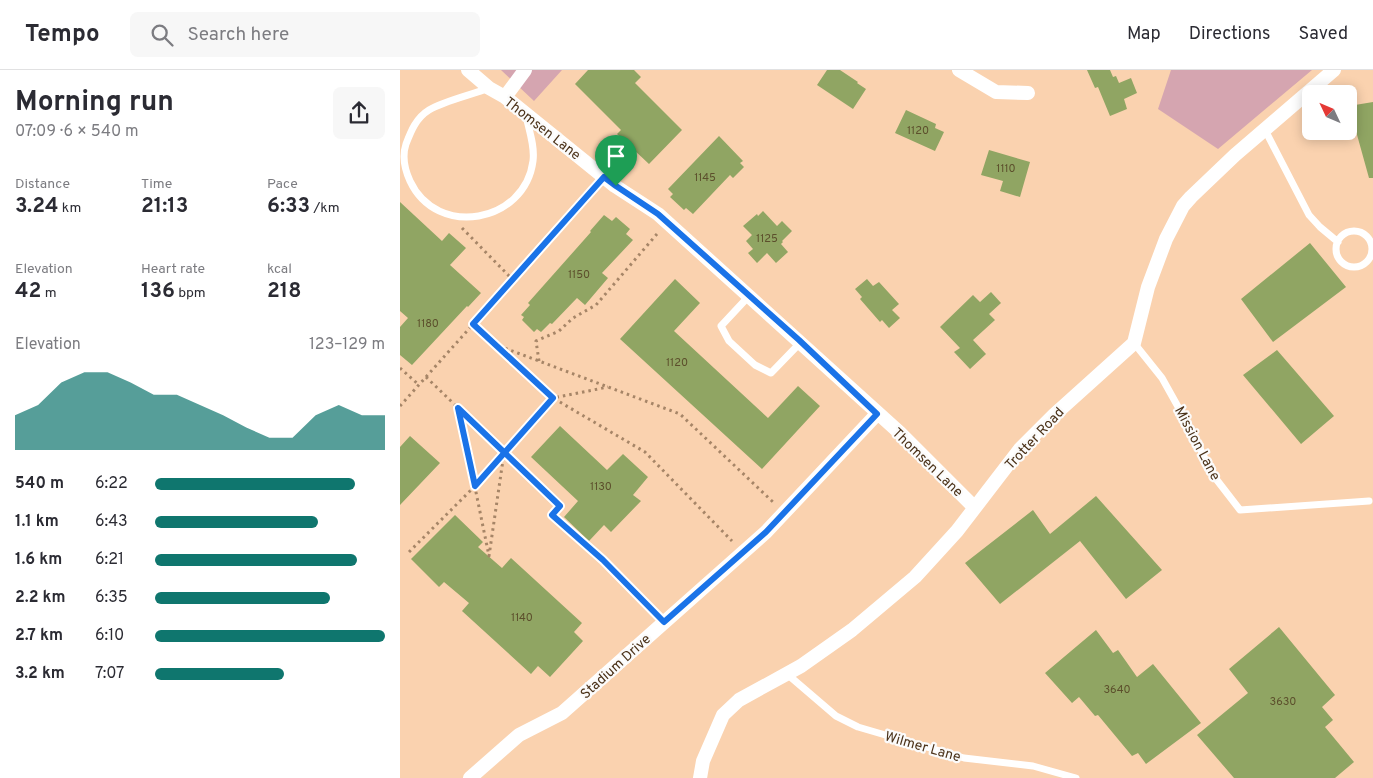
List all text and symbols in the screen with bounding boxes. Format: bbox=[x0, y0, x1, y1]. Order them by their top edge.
search box bbox=[130, 12, 480, 57]
text: Tempo bbox=[25, 20, 100, 50]
icon: search bbox=[148, 21, 176, 49]
text: Search here bbox=[188, 23, 289, 47]
text: Map bbox=[1127, 23, 1161, 46]
text: Directions bbox=[1189, 23, 1271, 46]
text: Saved bbox=[1299, 23, 1348, 46]
text: Morning run bbox=[15, 85, 174, 121]
north arrow bbox=[1302, 85, 1358, 140]
map controls bbox=[1302, 85, 1357, 140]
button: share bbox=[333, 87, 385, 139]
street label: Thomsen Lane bbox=[501, 94, 584, 164]
text: 07:09 · 6 × 540 m bbox=[15, 122, 139, 142]
house number: 1120 bbox=[907, 124, 929, 138]
pin bbox=[595, 135, 637, 186]
icon: arrive bbox=[602, 142, 630, 170]
house number: 1110 bbox=[996, 162, 1016, 176]
house number: 1145 bbox=[694, 171, 716, 185]
text: Distance bbox=[15, 176, 70, 193]
text: Time bbox=[141, 176, 172, 193]
text: Pace bbox=[267, 176, 298, 193]
text: 3.24 bbox=[15, 193, 59, 220]
text: 21:13 bbox=[141, 193, 188, 220]
text: 6:33 bbox=[267, 193, 310, 220]
text: km bbox=[59, 200, 81, 217]
text: /km bbox=[310, 200, 340, 217]
house number: 1125 bbox=[756, 232, 778, 246]
text: Elevation bbox=[15, 261, 73, 278]
text: Heart rate bbox=[141, 261, 205, 278]
text: kcal bbox=[267, 261, 292, 278]
house number: 1150 bbox=[568, 268, 590, 282]
text: 42 bbox=[15, 278, 41, 305]
text: 136 bbox=[141, 278, 175, 305]
text: 218 bbox=[267, 278, 301, 305]
text: m bbox=[41, 285, 57, 302]
text: bpm bbox=[175, 285, 206, 302]
house number: 1180 bbox=[417, 317, 439, 331]
text: Elevation bbox=[15, 335, 81, 355]
text: 123–129 m bbox=[309, 335, 385, 355]
house number: 1120 bbox=[666, 356, 688, 370]
street label: Trotter Road bbox=[1002, 404, 1068, 474]
street label: Mission Lane bbox=[1170, 404, 1223, 484]
street label: Thomsen Lane bbox=[888, 425, 966, 501]
text: 540 m bbox=[15, 474, 64, 494]
text: 6:22 bbox=[95, 474, 128, 494]
house number: 1130 bbox=[590, 480, 612, 494]
text: 1.1 km bbox=[15, 512, 59, 532]
text: 6:43 bbox=[95, 512, 128, 532]
text: 1.6 km bbox=[15, 550, 62, 570]
text: 6:21 bbox=[95, 550, 124, 570]
text: 2.2 km bbox=[15, 588, 65, 608]
text: 6:35 bbox=[95, 588, 128, 608]
house number: 1140 bbox=[511, 611, 533, 625]
text: 2.7 km bbox=[15, 626, 63, 646]
text: 6:10 bbox=[95, 626, 124, 646]
street label: Stadium Drive bbox=[577, 631, 655, 703]
text: 3.2 km bbox=[15, 664, 65, 684]
text: 7:07 bbox=[95, 664, 124, 684]
house number: 3640 bbox=[1103, 683, 1131, 697]
house number: 3630 bbox=[1270, 695, 1296, 709]
street label: Wilmer Lane bbox=[883, 728, 963, 766]

